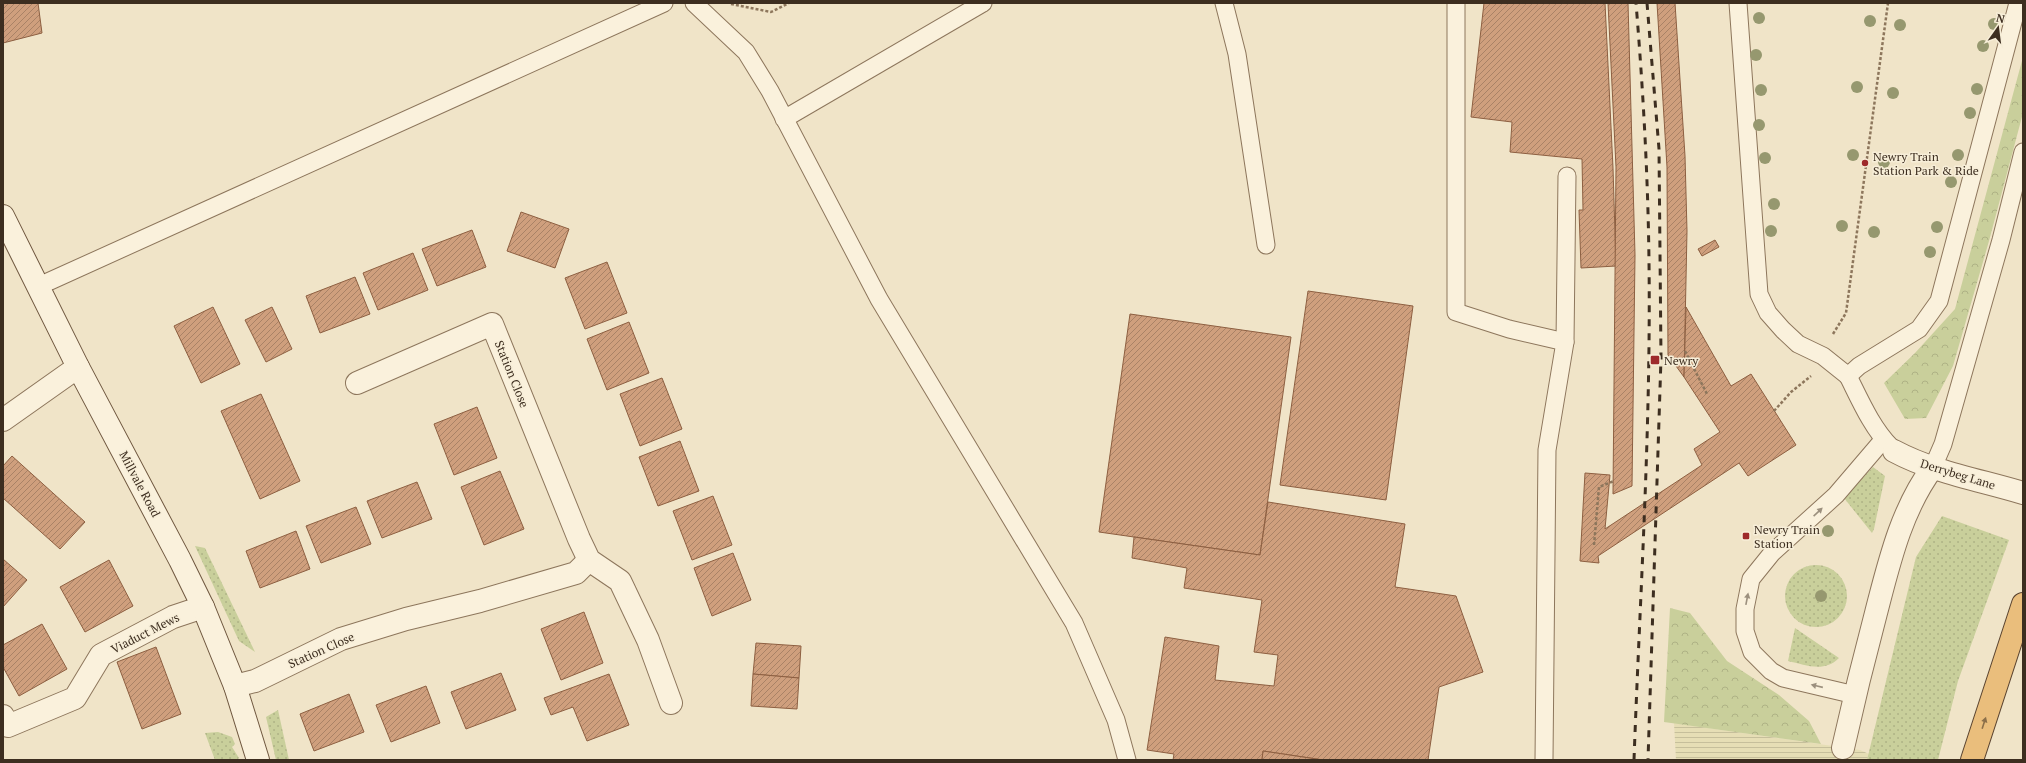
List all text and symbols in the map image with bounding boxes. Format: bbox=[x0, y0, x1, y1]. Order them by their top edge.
north arrow bbox=[1978, 8, 2018, 48]
text: N bbox=[1995, 10, 2007, 26]
place label: Newry Train Station Park & Ride bbox=[1873, 149, 1979, 178]
marker: Newry Train Station Park & Ride bbox=[1860, 158, 1870, 168]
street label: Station Close bbox=[492, 338, 532, 410]
place label: Newry bbox=[1664, 353, 1699, 368]
marker: Newry bbox=[1649, 354, 1661, 366]
street label: Millvale Road bbox=[116, 448, 164, 520]
street label: Derrybeg Lane bbox=[1919, 455, 1997, 493]
one-way arrow bbox=[1813, 507, 1823, 517]
place label: Newry Train Station bbox=[1754, 522, 1820, 551]
marker: Newry Train Station bbox=[1741, 531, 1751, 541]
one-way arrow bbox=[1745, 593, 1751, 605]
street label: Viaduct Mews bbox=[108, 609, 182, 657]
street label: Station Close bbox=[286, 629, 356, 671]
one-way arrow bbox=[1811, 683, 1823, 689]
one-way arrow bbox=[1981, 717, 1987, 729]

